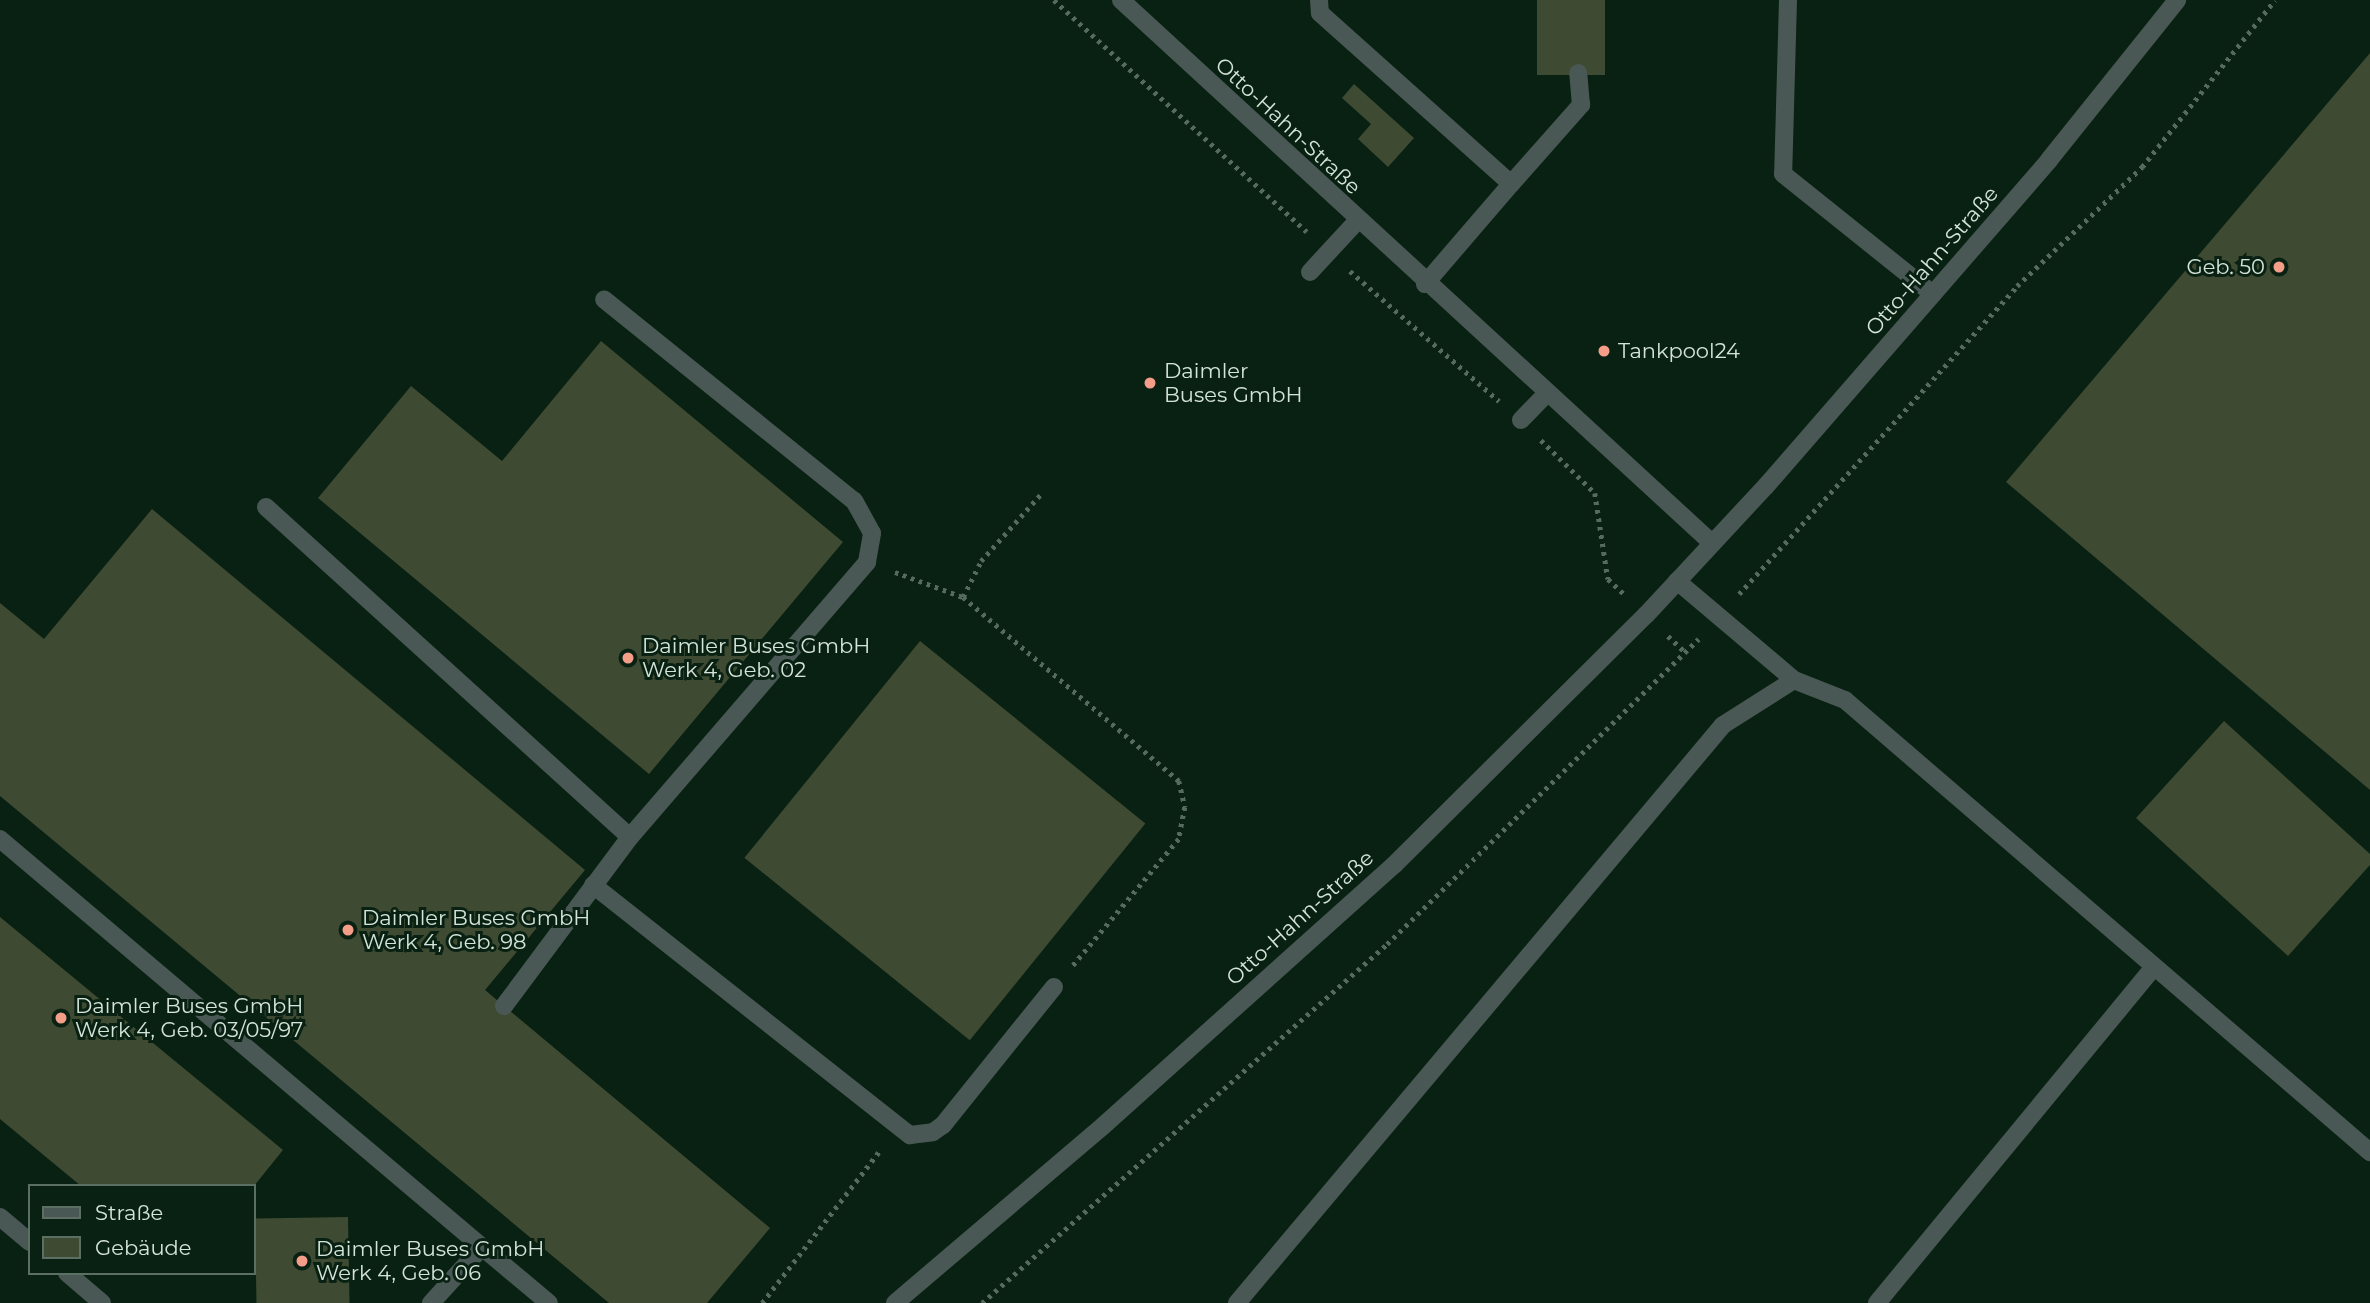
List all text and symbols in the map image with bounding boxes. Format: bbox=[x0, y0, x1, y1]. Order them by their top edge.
street label: Otto-Hahn-Straße bbox=[1210, 52, 1366, 200]
street label: Otto-Hahn-Straße bbox=[1860, 181, 2004, 341]
place label: Geb. 50 bbox=[2186, 254, 2265, 280]
marker: Geb. 50 bbox=[2271, 259, 2287, 275]
place label: Tankpool24 bbox=[1618, 338, 1740, 364]
marker: Tankpool24 bbox=[1596, 343, 1612, 359]
place label: Daimler Buses GmbH bbox=[1164, 358, 1302, 408]
marker: Daimler Buses GmbH bbox=[1142, 375, 1158, 391]
place label: Daimler Buses GmbH Werk 4, Geb. 02 bbox=[642, 633, 870, 683]
marker: Daimler Buses GmbH Werk 4, Geb. 02 bbox=[620, 650, 636, 666]
street label: Otto-Hahn-Straße bbox=[1221, 845, 1379, 991]
place label: Daimler Buses GmbH Werk 4, Geb. 98 bbox=[362, 905, 590, 955]
marker: Daimler Buses GmbH Werk 4, Geb. 98 bbox=[340, 922, 356, 938]
place label: Daimler Buses GmbH Werk 4, Geb. 03/05/97 bbox=[75, 993, 303, 1043]
marker: Daimler Buses GmbH Werk 4, Geb. 03/05/97 bbox=[53, 1010, 69, 1026]
legend bbox=[28, 1184, 256, 1275]
text: Straße bbox=[95, 1200, 163, 1225]
text: Gebäude bbox=[95, 1235, 192, 1260]
place label: Daimler Buses GmbH Werk 4, Geb. 06 bbox=[316, 1236, 544, 1286]
marker: Daimler Buses GmbH Werk 4, Geb. 06 bbox=[294, 1253, 310, 1269]

